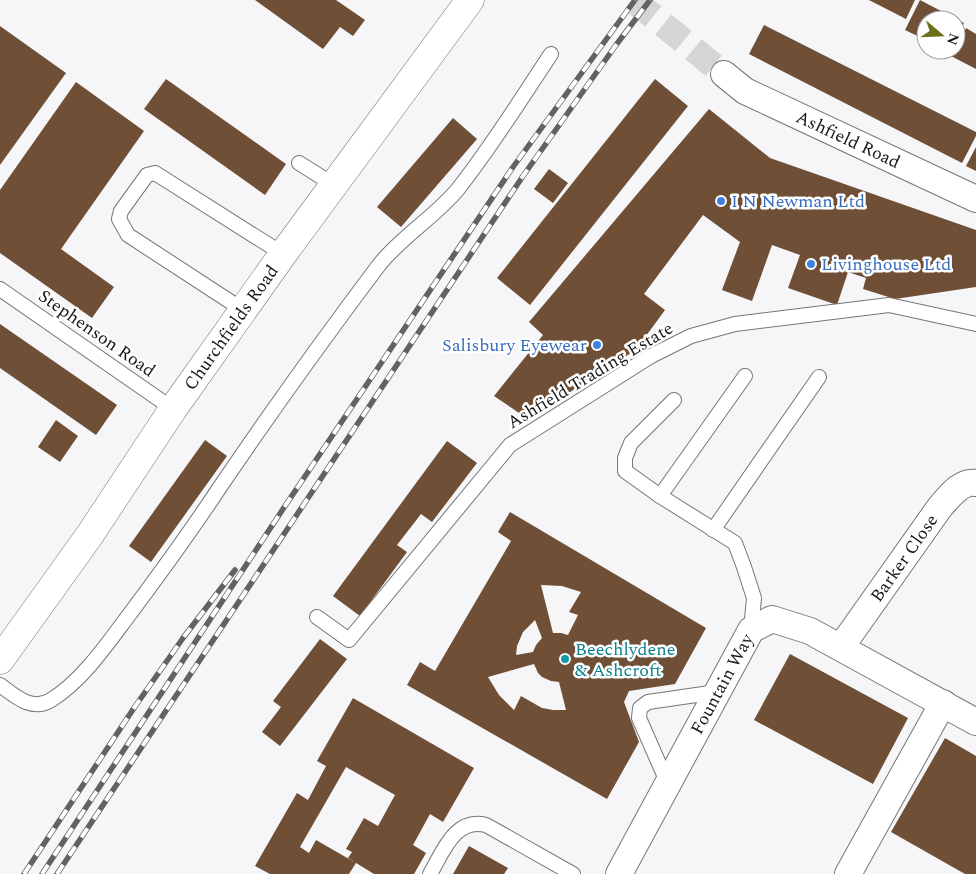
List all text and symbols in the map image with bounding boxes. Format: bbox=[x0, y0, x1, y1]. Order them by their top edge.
north arrow bbox=[916, 10, 966, 60]
text: N bbox=[941, 30, 965, 48]
street label: Ashfield Road bbox=[791, 104, 905, 176]
place label: I N Newman Ltd bbox=[731, 188, 865, 215]
marker: I N Newman Ltd bbox=[715, 195, 727, 207]
place label: Livinghouse Ltd bbox=[821, 251, 951, 278]
marker: Livinghouse Ltd bbox=[805, 258, 817, 270]
street label: Churchfields Road bbox=[177, 259, 285, 396]
street label: Stephenson Road bbox=[33, 283, 161, 384]
street label: Ashfield Trading Estate bbox=[502, 315, 678, 436]
place label: Salisbury Eyewear bbox=[442, 332, 587, 359]
marker: Salisbury Eyewear bbox=[591, 339, 603, 351]
street label: Barker Close bbox=[864, 509, 945, 608]
street label: Fountain Way bbox=[684, 628, 761, 740]
place label: Beechlydene & Ashcroft bbox=[575, 636, 675, 684]
marker: Beechlydene & Ashcroft bbox=[559, 653, 571, 665]

